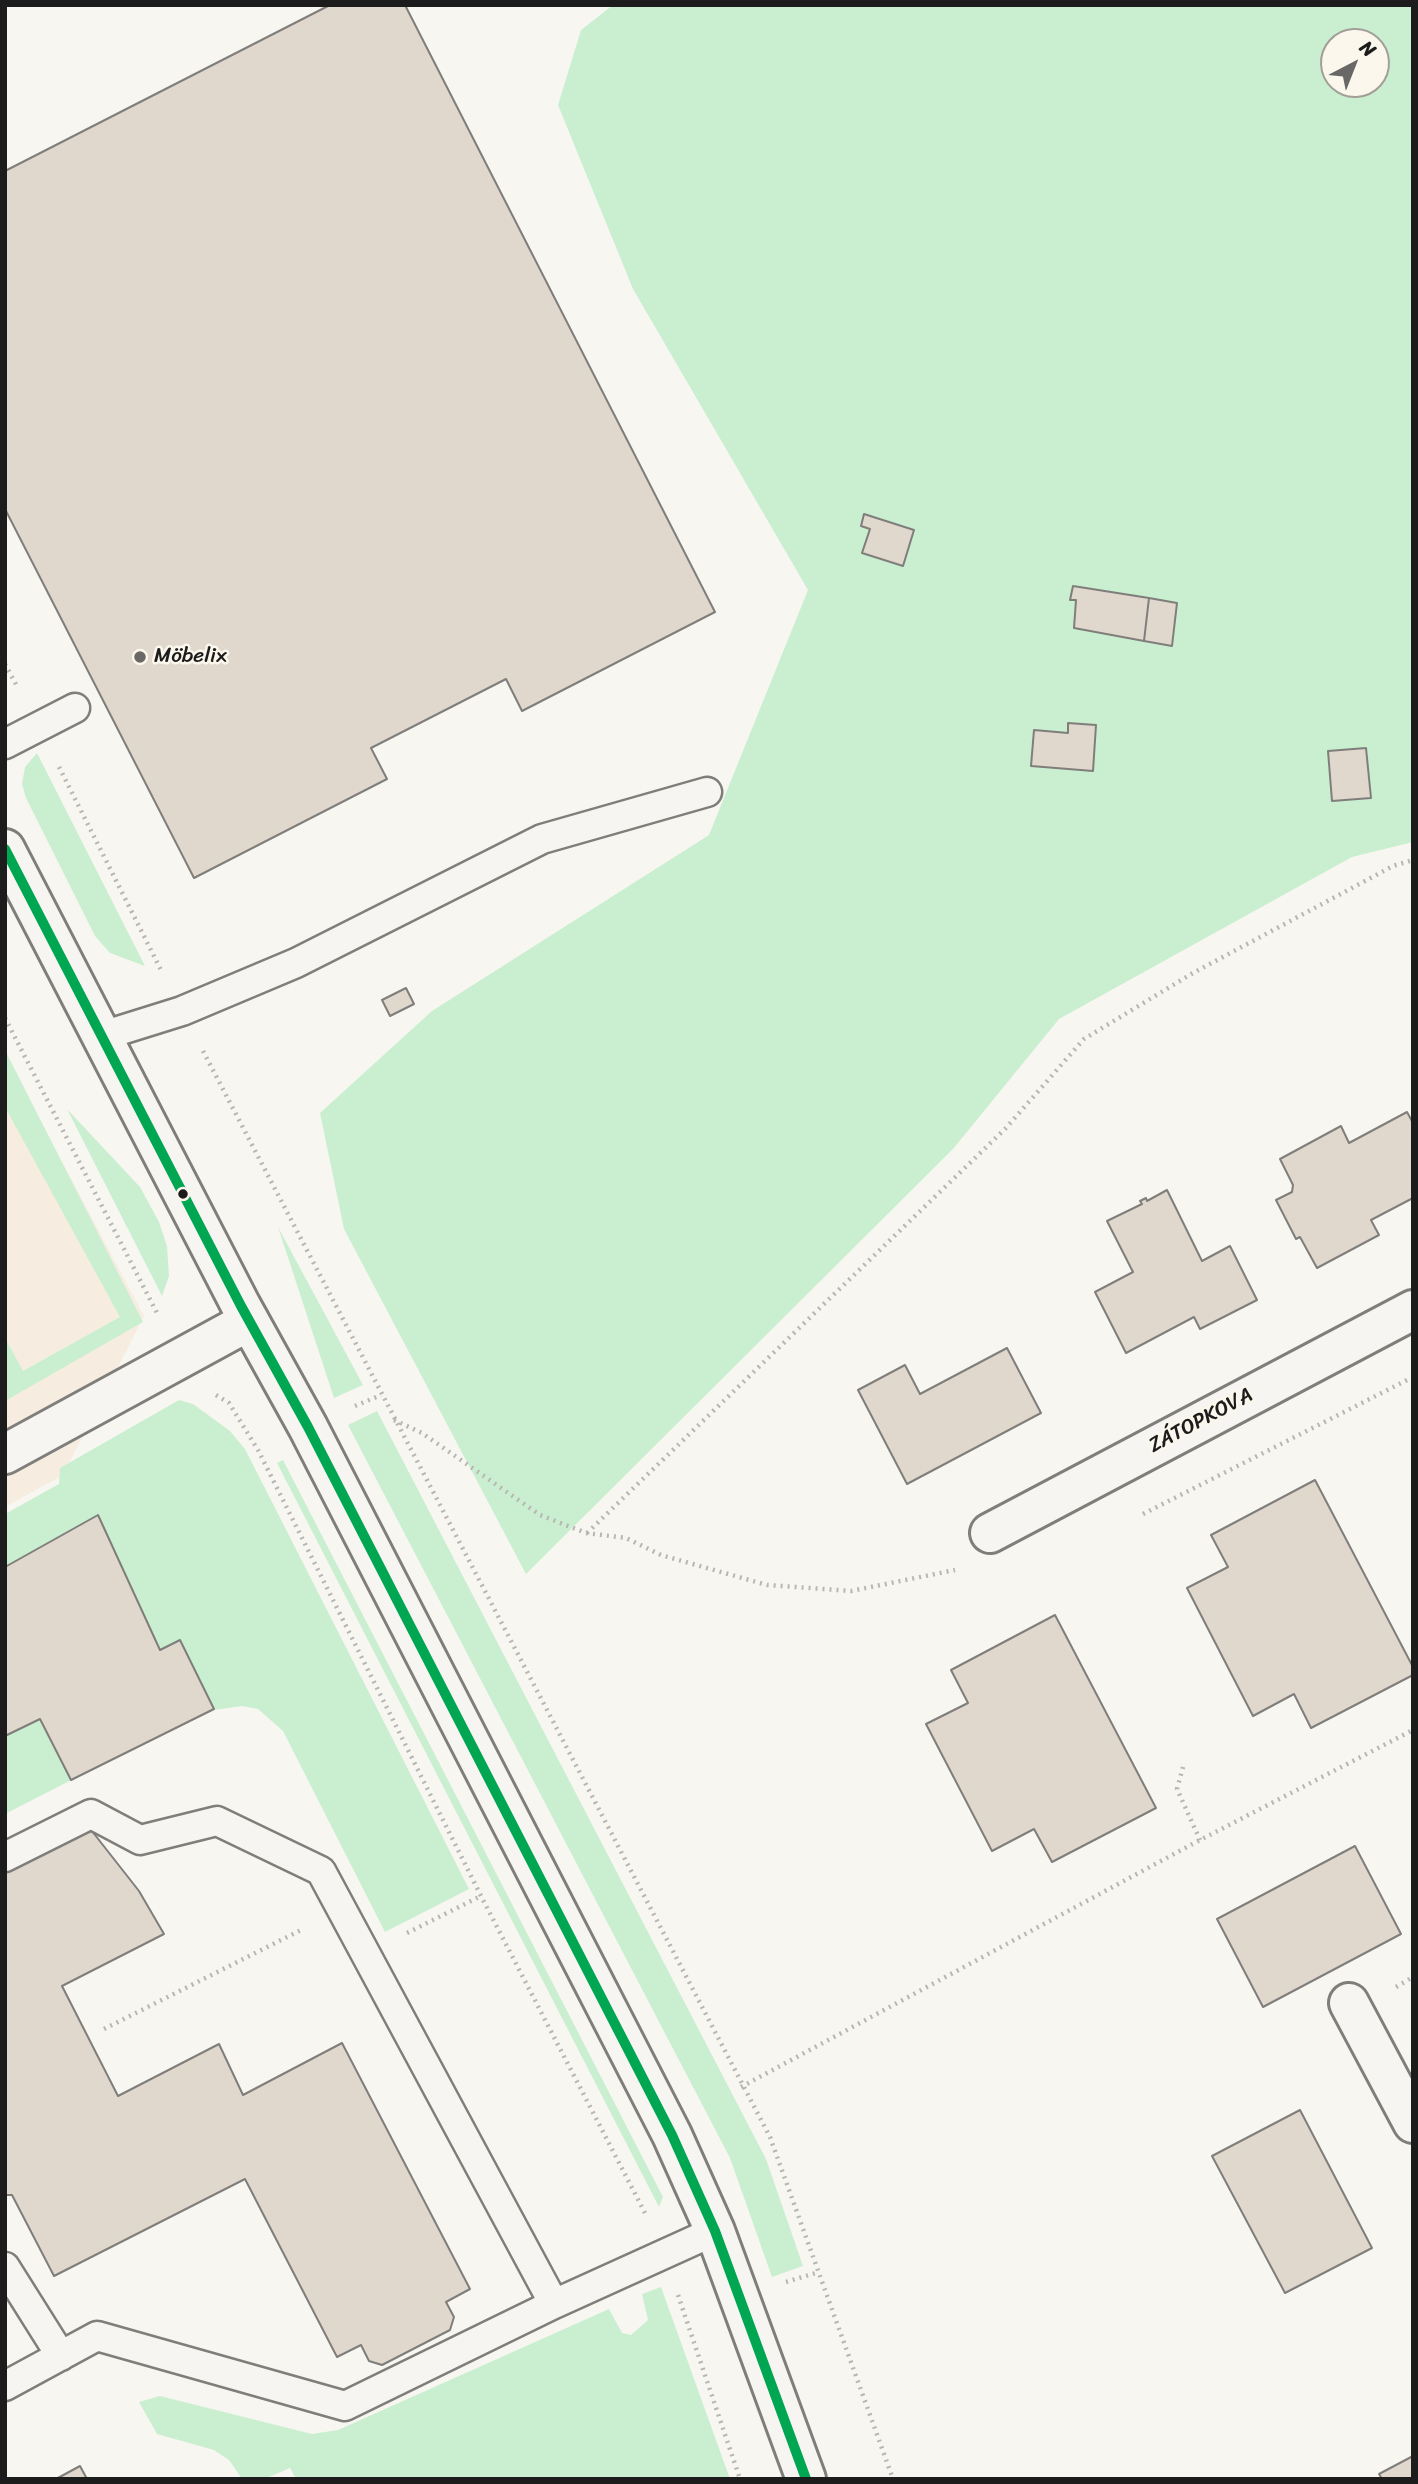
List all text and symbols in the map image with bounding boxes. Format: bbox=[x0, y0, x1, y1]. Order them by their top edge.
north arrow bbox=[1320, 28, 1390, 98]
text: N bbox=[1352, 32, 1384, 65]
place label: Möbelix bbox=[154, 644, 227, 670]
marker: Möbelix bbox=[132, 649, 148, 665]
unlabelled marker bbox=[176, 1187, 190, 1201]
street label: ZÁTOPKOVA bbox=[1145, 1383, 1257, 1459]

